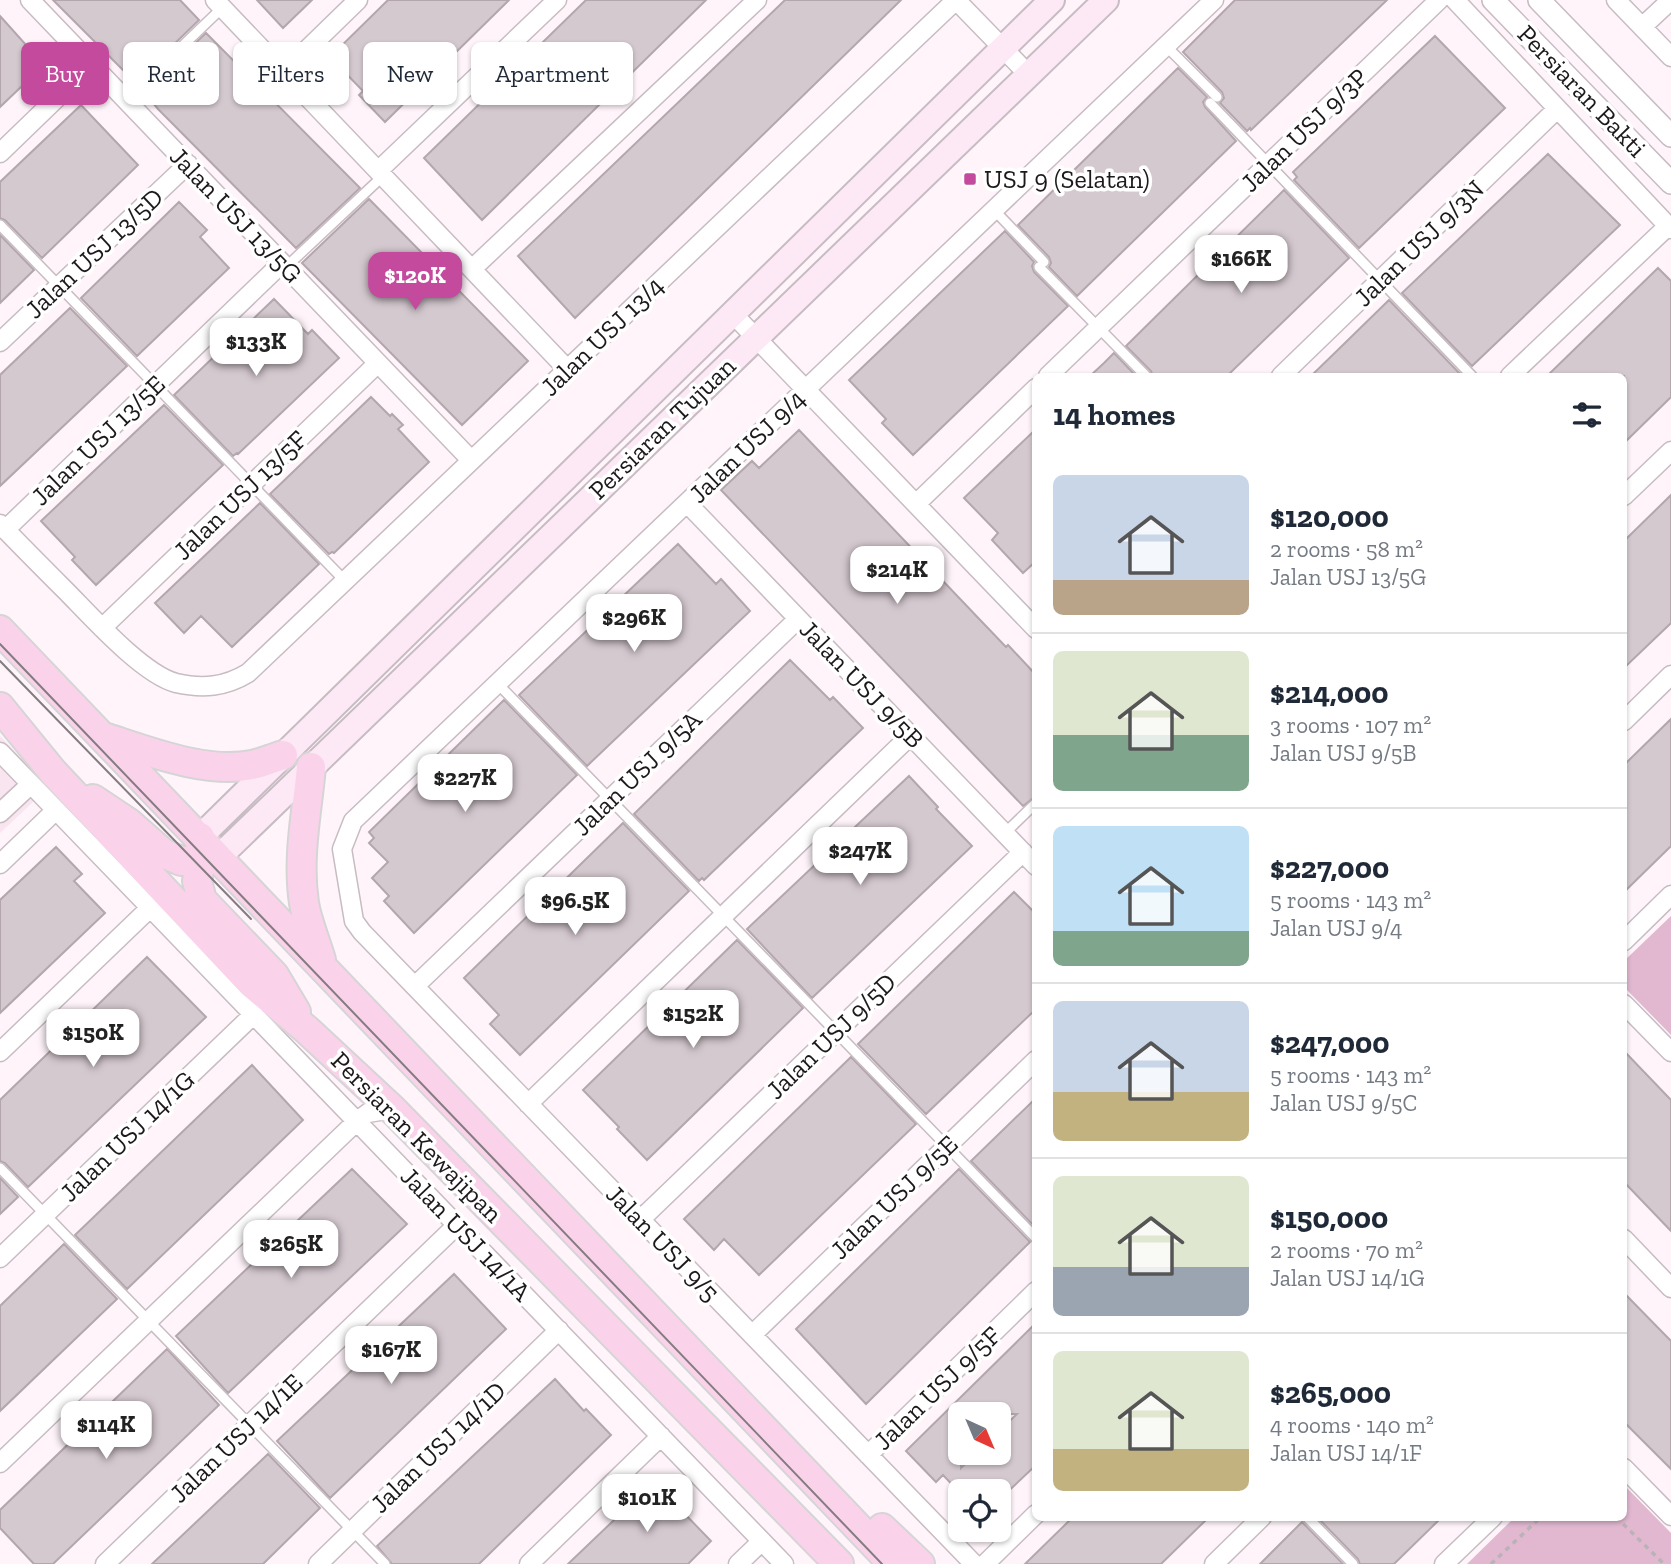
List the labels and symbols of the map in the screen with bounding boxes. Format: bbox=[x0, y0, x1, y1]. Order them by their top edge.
street label: Persiaran Bakti bbox=[1511, 18, 1653, 164]
street label: Jalan USJ 9/3P bbox=[1234, 61, 1374, 199]
street label: Jalan USJ 13/5G bbox=[163, 140, 309, 290]
place label: USJ 9 (Selatan) bbox=[984, 163, 1150, 195]
marker: USJ 9 (Selatan) bbox=[962, 171, 978, 187]
street label: Jalan USJ 9/3N bbox=[1347, 173, 1491, 313]
street label: Jalan USJ 13/5D bbox=[18, 181, 170, 325]
pin: $166K bbox=[1192, 236, 1290, 295]
pin: $120K bbox=[366, 252, 464, 312]
street label: Jalan USJ 13/4 bbox=[534, 269, 670, 403]
pin: $133K bbox=[207, 318, 305, 378]
street label: Persiaran Tujuan bbox=[582, 350, 742, 506]
street label: Jalan USJ 13/5E bbox=[24, 368, 172, 512]
street label: Jalan USJ 9/4 bbox=[682, 383, 812, 509]
street label: Jalan USJ 13/5F bbox=[167, 423, 313, 567]
pin: $214K bbox=[848, 546, 946, 606]
pin: $296K bbox=[585, 594, 683, 654]
street label: Jalan USJ 9/5B bbox=[793, 613, 931, 755]
street label: Jalan USJ 9/5A bbox=[566, 703, 709, 842]
pin: $227K bbox=[416, 754, 514, 814]
pin: $247K bbox=[811, 828, 909, 887]
pin: $96.5K bbox=[518, 878, 632, 937]
street label: Jalan USJ 9/5D bbox=[759, 966, 903, 1106]
pin: $152K bbox=[644, 990, 742, 1050]
pin: $150K bbox=[44, 1010, 142, 1069]
street label: Persiaran Kewajipan bbox=[325, 1045, 509, 1229]
street label: Jalan USJ 14/1G bbox=[53, 1064, 201, 1208]
street label: Jalan USJ 9/5E bbox=[824, 1128, 964, 1266]
street label: Jalan USJ 14/1A bbox=[394, 1160, 539, 1309]
street label: Jalan USJ 9/5 bbox=[599, 1178, 727, 1308]
pin: $265K bbox=[242, 1220, 340, 1280]
street label: Jalan USJ 9/5F bbox=[867, 1319, 1007, 1457]
pin: $167K bbox=[342, 1326, 440, 1386]
street label: Jalan USJ 14/1E bbox=[163, 1367, 309, 1509]
street label: Jalan USJ 14/1D bbox=[364, 1375, 512, 1519]
pin: $114K bbox=[57, 1402, 155, 1461]
north arrow bbox=[948, 1402, 1012, 1465]
pin: $101K bbox=[598, 1474, 696, 1534]

